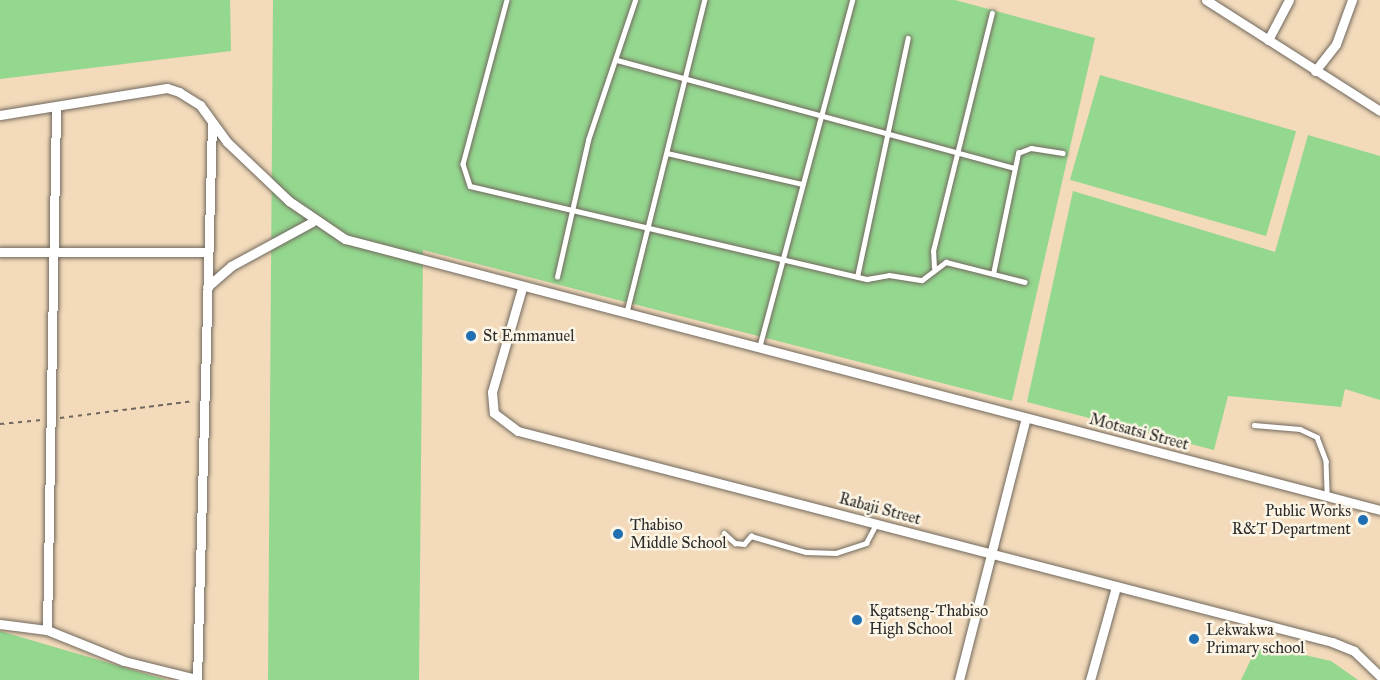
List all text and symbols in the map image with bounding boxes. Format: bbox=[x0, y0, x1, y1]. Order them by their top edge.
place label: St Emmanuel bbox=[483, 326, 575, 346]
marker: St Emmanuel bbox=[464, 329, 478, 343]
street label: Motsatsi Street bbox=[1087, 410, 1191, 454]
street label: Rabaji Street bbox=[837, 489, 923, 529]
place label: Public Works R&T Department bbox=[1232, 501, 1351, 539]
marker: Public Works R&T Department bbox=[1356, 513, 1370, 527]
place label: Thabiso Middle School bbox=[630, 515, 727, 553]
marker: Thabiso Middle School bbox=[611, 527, 625, 541]
place label: Kgatseng-Thabiso High School bbox=[869, 601, 988, 639]
marker: Kgatseng-Thabiso High School bbox=[850, 613, 864, 627]
place label: Lekwakwa Primary school bbox=[1206, 620, 1305, 658]
marker: Lekwakwa Primary school bbox=[1187, 632, 1201, 646]

